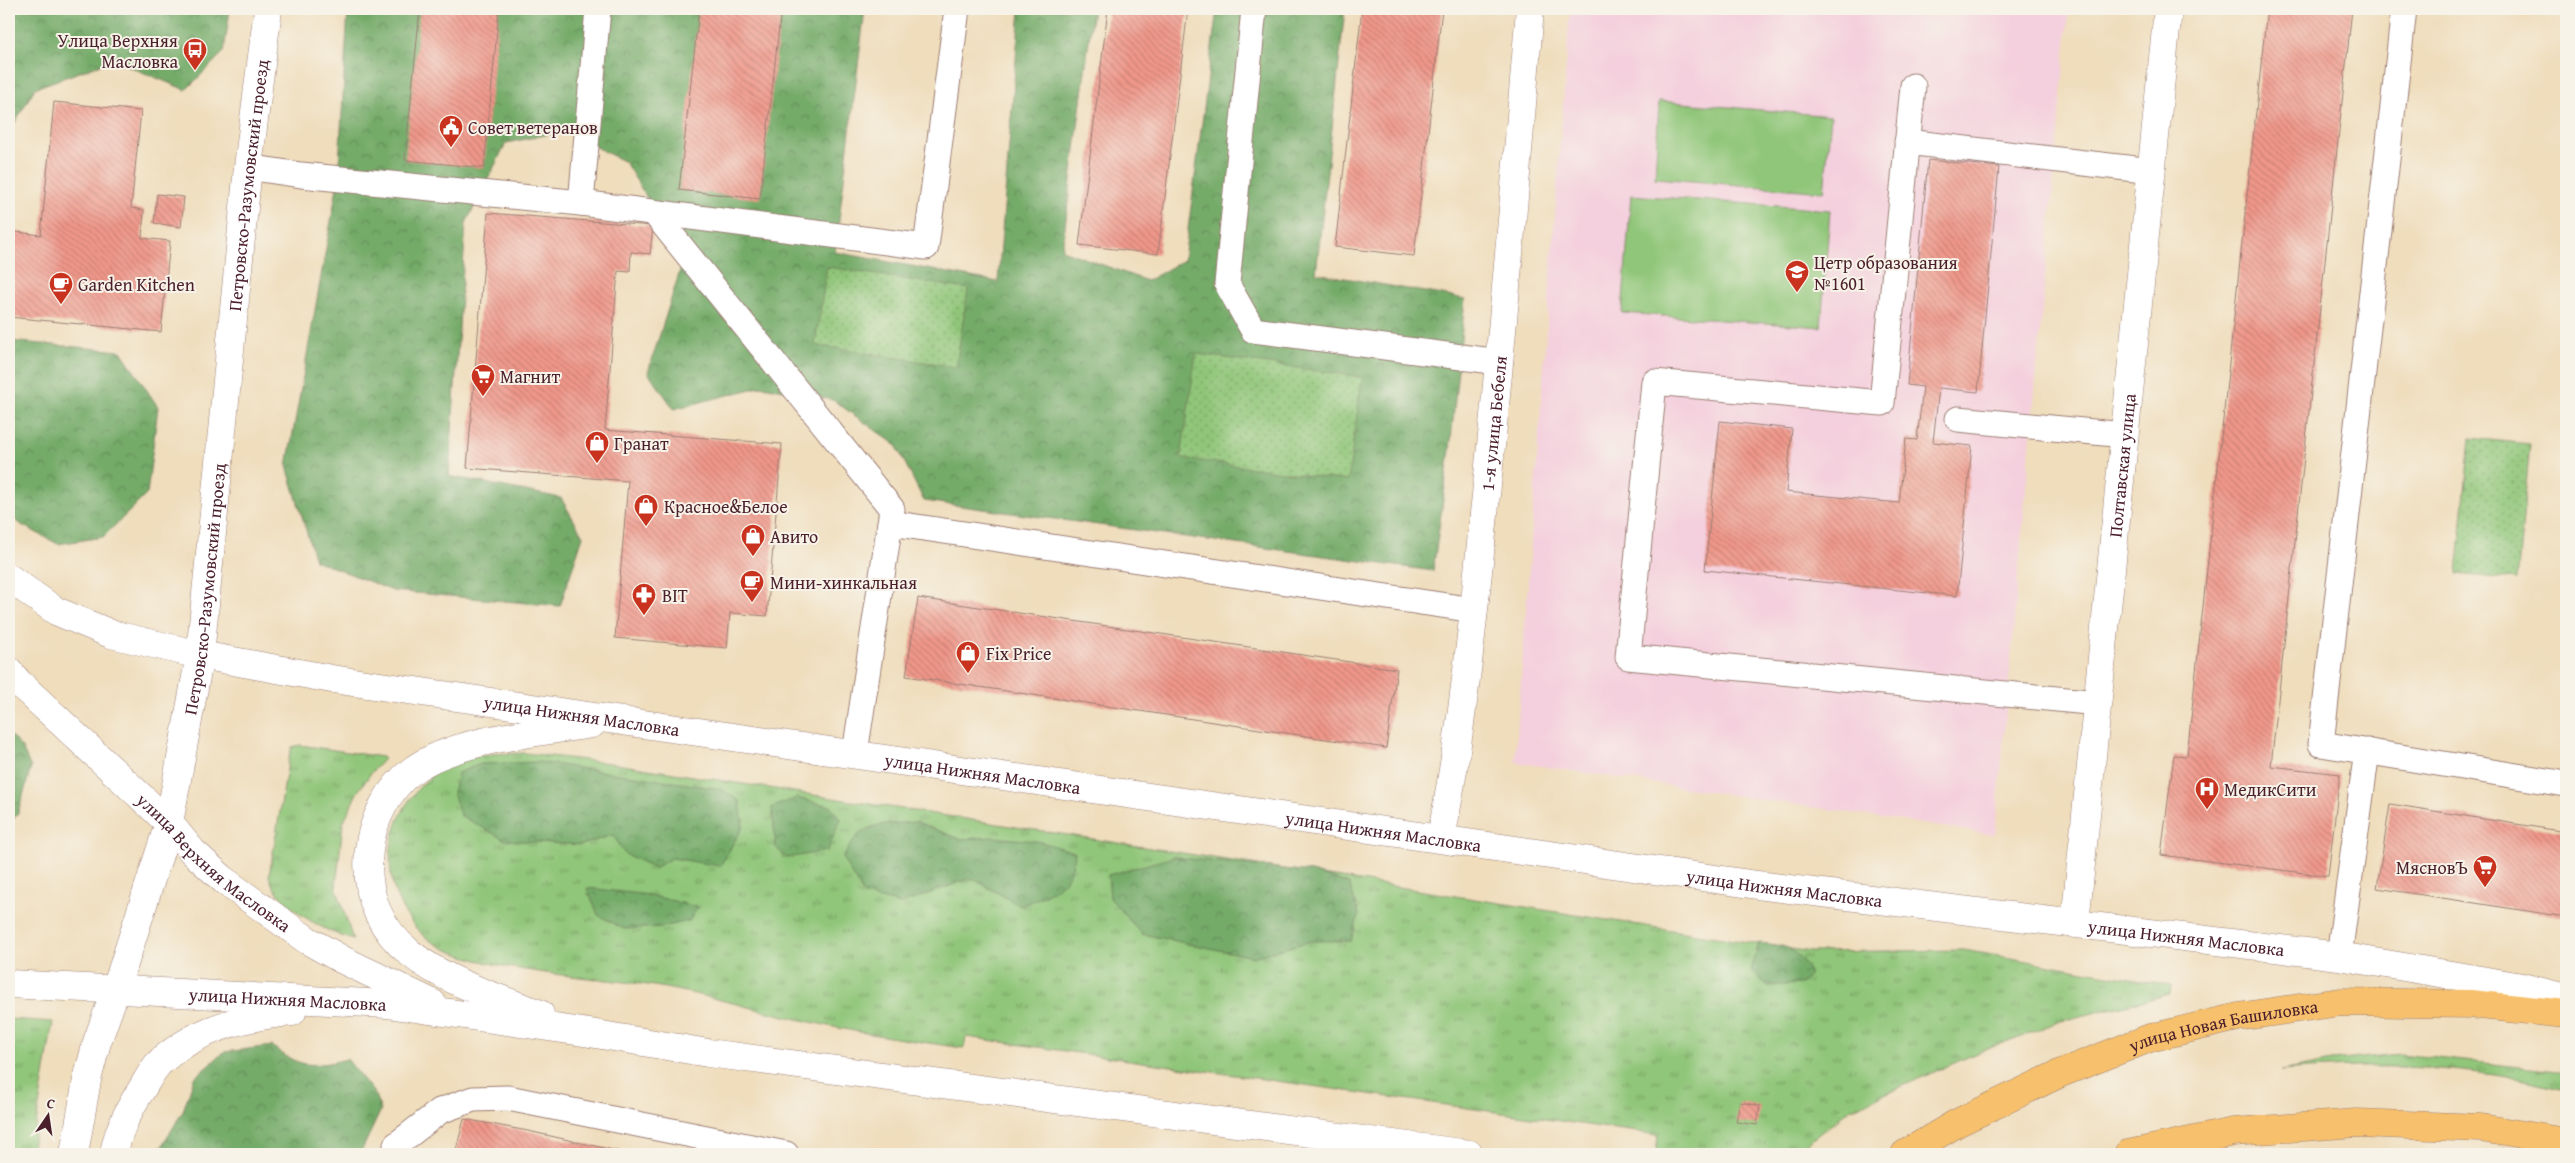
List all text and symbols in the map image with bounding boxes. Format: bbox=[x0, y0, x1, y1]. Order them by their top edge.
place label: Улица Верхняя Масловка bbox=[57, 27, 178, 75]
bus stop icon: Улица Верхняя Масловка bbox=[182, 37, 208, 71]
street label: Петровско-Разумовский проезд bbox=[220, 57, 275, 312]
public building icon: Совет ветеранов bbox=[438, 114, 464, 148]
place label: Совет ветеранов bbox=[468, 114, 598, 141]
place label: Цетр образования №1601 bbox=[1814, 249, 1958, 297]
school or university icon: Цетр образования №1601 bbox=[1784, 259, 1810, 293]
cafe icon: Garden Kitchen bbox=[48, 271, 74, 305]
place label: Garden Kitchen bbox=[78, 271, 195, 298]
street label: 1-я улица Бебеля bbox=[1473, 355, 1513, 492]
supermarket icon: Магнит bbox=[470, 363, 496, 397]
place label: Магнит bbox=[500, 363, 560, 390]
street label: Полтавская улица bbox=[2101, 392, 2142, 539]
shop icon: Гранат bbox=[584, 430, 610, 464]
place label: Гранат bbox=[614, 430, 669, 457]
street label: Петровско-Разумовский проезд bbox=[176, 462, 232, 717]
shop icon: Красное&Белое bbox=[633, 493, 659, 527]
place label: Красное&Белое bbox=[664, 493, 788, 520]
shop icon: Авито bbox=[740, 523, 766, 557]
place label: Авито bbox=[770, 523, 818, 550]
cafe icon: Мини-хинкальная bbox=[739, 569, 765, 603]
place label: Мини-хинкальная bbox=[770, 569, 917, 596]
pharmacy icon: BIT bbox=[631, 582, 657, 616]
place label: BIT bbox=[662, 582, 688, 609]
shop icon: Fix Price bbox=[955, 640, 981, 674]
place label: Fix Price bbox=[986, 640, 1052, 667]
street label: улица Нижняя Масловка bbox=[481, 687, 682, 743]
street label: улица Нижняя Масловка bbox=[882, 745, 1083, 801]
hospital icon: МедикСити bbox=[2194, 776, 2220, 810]
place label: МедикСити bbox=[2224, 776, 2317, 803]
street label: улица Верхняя Масловка bbox=[130, 785, 297, 938]
street label: улица Нижняя Масловка bbox=[1283, 803, 1484, 859]
place label: МясновЪ bbox=[2396, 854, 2468, 881]
supermarket icon: МясновЪ bbox=[2472, 854, 2498, 888]
street label: улица Нижняя Масловка bbox=[1683, 861, 1885, 914]
street label: улица Нижняя Масловка bbox=[2086, 912, 2287, 963]
street label: улица Нижняя Масловка bbox=[187, 980, 387, 1017]
street label: улица Новая Башиловка bbox=[2123, 992, 2320, 1059]
north arrow bbox=[22, 1090, 72, 1140]
text: С bbox=[45, 1093, 57, 1114]

